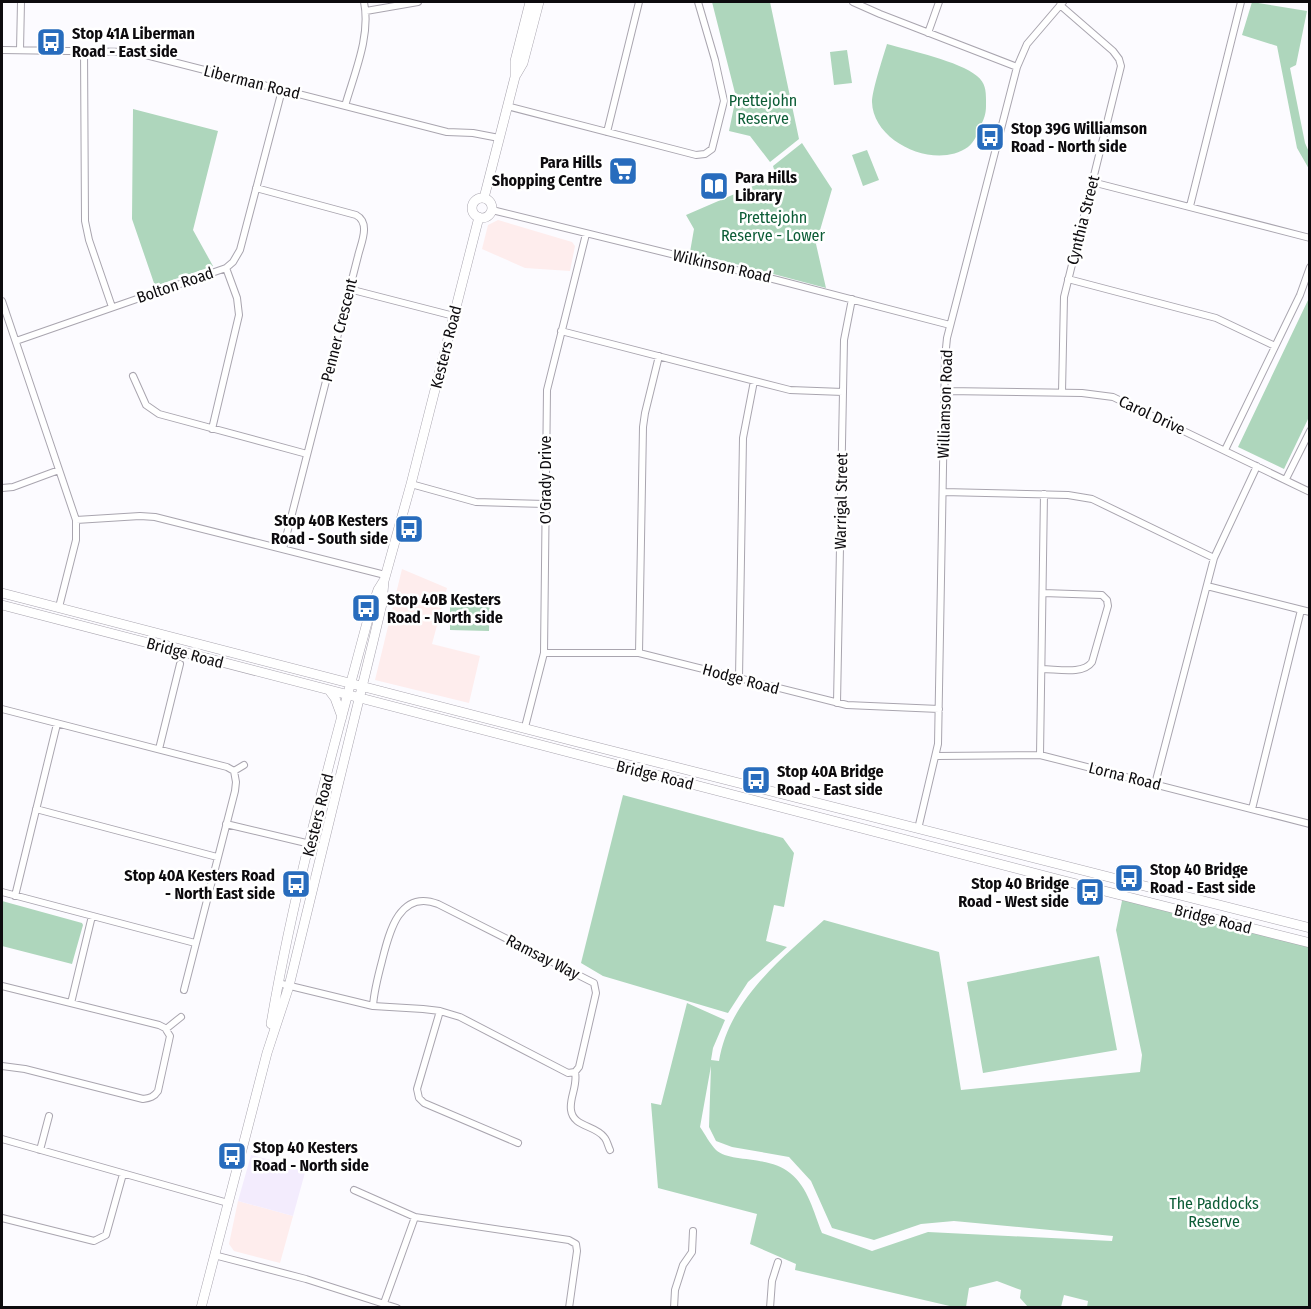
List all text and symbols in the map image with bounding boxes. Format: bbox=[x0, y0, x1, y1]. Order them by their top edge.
place label: Stop 41A Liberman Road - East side bbox=[72, 24, 195, 61]
bus stop icon: Stop 41A Liberman Road - East side bbox=[35, 26, 67, 58]
street label: Liberman Road bbox=[202, 61, 302, 103]
park label: Prettejohn Reserve bbox=[729, 91, 797, 128]
place label: Stop 39G Williamson Road - North side bbox=[1011, 119, 1147, 156]
bus stop icon: Stop 39G Williamson Road - North side bbox=[974, 121, 1006, 153]
place label: Para Hills Shopping Centre bbox=[492, 153, 602, 190]
supermarket icon: Para Hills Shopping Centre bbox=[607, 155, 639, 187]
place label: Para Hills Library bbox=[735, 168, 797, 205]
library icon: Para Hills Library bbox=[698, 170, 730, 202]
street label: Cynthia Street bbox=[1063, 173, 1103, 267]
park label: Prettejohn Reserve - Lower bbox=[721, 208, 826, 245]
street label: Wilkinson Road bbox=[671, 245, 773, 287]
street label: Bolton Road bbox=[134, 263, 216, 307]
street label: Penner Crescent bbox=[317, 276, 361, 384]
street label: Kesters Road bbox=[427, 303, 465, 391]
street label: Williamson Road bbox=[934, 349, 956, 459]
street label: Carol Drive bbox=[1116, 391, 1188, 439]
street label: O'Grady Drive bbox=[536, 436, 555, 524]
street label: Warrigal Street bbox=[831, 452, 851, 550]
place label: Stop 40B Kesters Road - South side bbox=[271, 511, 388, 548]
bus stop icon: Stop 40B Kesters Road - South side bbox=[393, 513, 425, 545]
place label: Stop 40B Kesters Road - North side bbox=[387, 590, 503, 627]
bus stop icon: Stop 40B Kesters Road - North side bbox=[350, 592, 382, 624]
street label: Bridge Road bbox=[144, 634, 226, 672]
street label: Hodge Road bbox=[700, 660, 782, 698]
street label: Bridge Road bbox=[614, 756, 696, 794]
street label: Lorna Road bbox=[1087, 758, 1163, 794]
place label: Stop 40A Bridge Road - East side bbox=[777, 762, 884, 799]
bus stop icon: Stop 40A Bridge Road - East side bbox=[740, 764, 772, 796]
street label: Kesters Road bbox=[299, 771, 337, 859]
place label: Stop 40 Bridge Road - East side bbox=[1150, 860, 1256, 897]
bus stop icon: Stop 40 Bridge Road - East side bbox=[1113, 862, 1145, 894]
place label: Stop 40A Kesters Road - North East side bbox=[124, 866, 275, 903]
bus stop icon: Stop 40A Kesters Road - North East side bbox=[280, 868, 312, 900]
place label: Stop 40 Bridge Road - West side bbox=[958, 874, 1069, 911]
bus stop icon: Stop 40 Bridge Road - West side bbox=[1074, 876, 1106, 908]
street label: Bridge Road bbox=[1172, 900, 1254, 938]
street label: Ramsay Way bbox=[503, 930, 584, 984]
place label: Stop 40 Kesters Road - North side bbox=[253, 1138, 369, 1175]
bus stop icon: Stop 40 Kesters Road - North side bbox=[216, 1140, 248, 1172]
park label: The Paddocks Reserve bbox=[1169, 1194, 1259, 1231]

